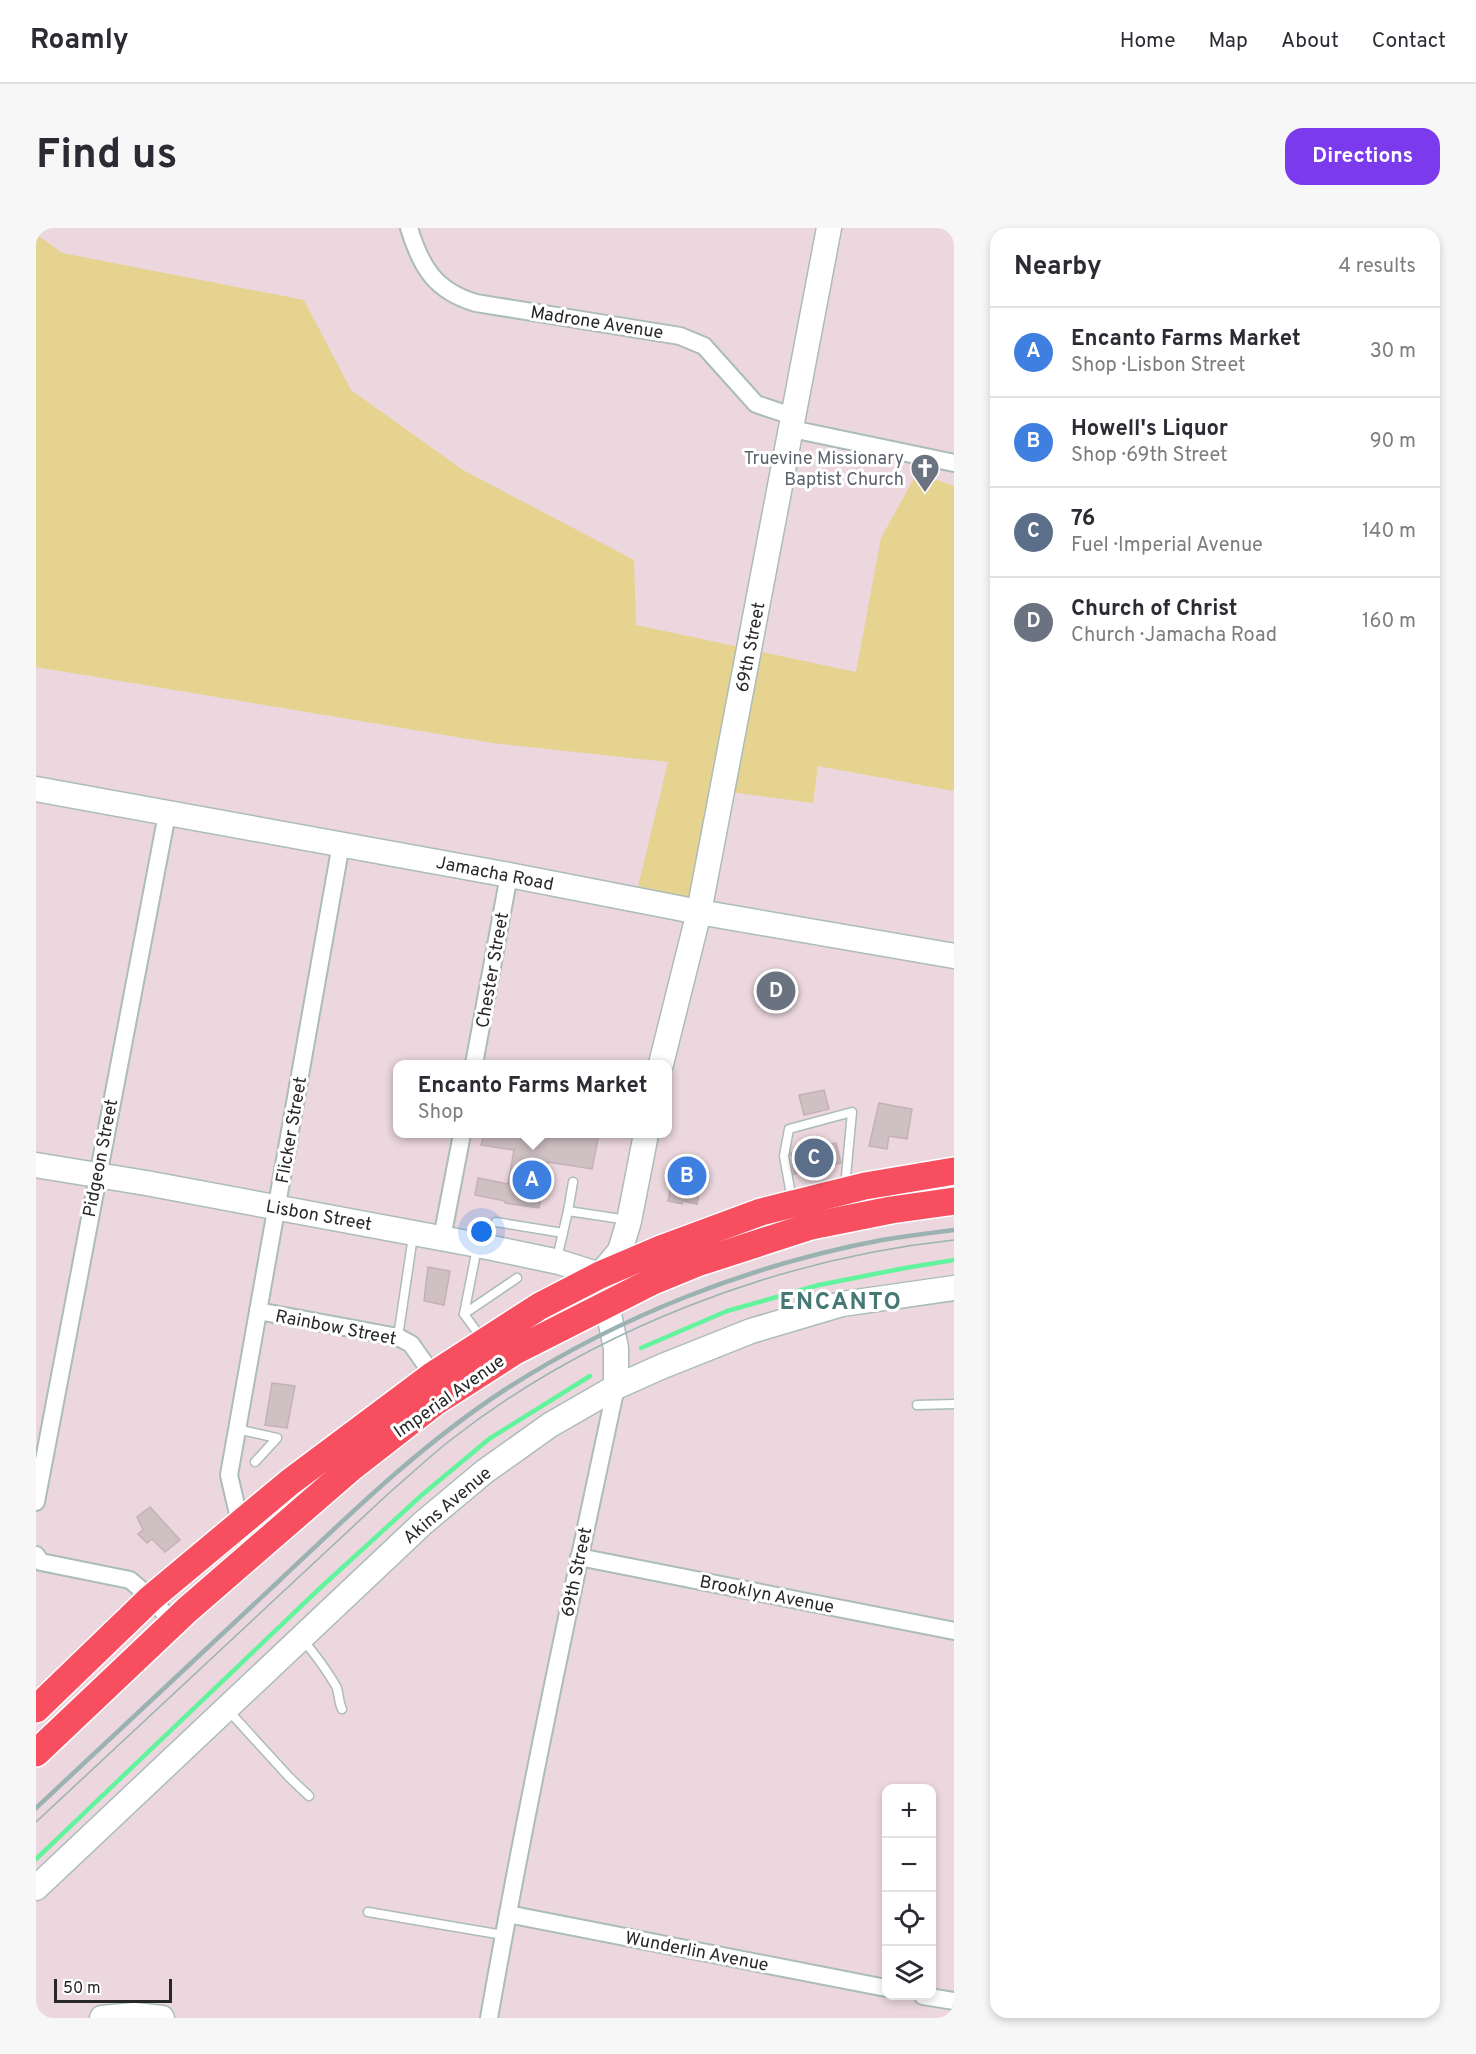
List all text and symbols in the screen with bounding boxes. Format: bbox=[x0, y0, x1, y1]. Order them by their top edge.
text: Roamly bbox=[30, 23, 129, 59]
text: Home bbox=[1120, 28, 1176, 55]
text: Map bbox=[1209, 28, 1248, 55]
text: About bbox=[1281, 28, 1339, 55]
text: Contact bbox=[1372, 28, 1446, 55]
button: Directions bbox=[1285, 128, 1440, 185]
text: Find us bbox=[36, 130, 177, 183]
text: Nearby bbox=[1014, 251, 1102, 284]
text: 4 results bbox=[1339, 254, 1416, 280]
street label: Madrone Avenue bbox=[529, 302, 665, 345]
text: Encanto Farms Market bbox=[1071, 326, 1301, 353]
text: A bbox=[1026, 339, 1041, 365]
text: 30 m bbox=[1370, 339, 1416, 365]
text: Shop · Lisbon Street bbox=[1071, 353, 1246, 379]
text: Howell's Liquor bbox=[1071, 416, 1228, 443]
text: B bbox=[1027, 429, 1040, 455]
text: 90 m bbox=[1370, 429, 1416, 455]
text: Shop · 69th Street bbox=[1071, 443, 1228, 469]
place label: Truevine Missionary Baptist Church bbox=[744, 448, 904, 492]
church icon: Truevine Missionary Baptist Church bbox=[909, 452, 941, 494]
text: 76 bbox=[1071, 506, 1095, 533]
text: C bbox=[1027, 519, 1040, 545]
text: 140 m bbox=[1362, 519, 1416, 545]
text: Fuel · Imperial Avenue bbox=[1071, 533, 1263, 559]
text: Church of Christ bbox=[1071, 596, 1238, 623]
street label: 69th Street bbox=[731, 600, 771, 694]
text: D bbox=[1026, 609, 1041, 635]
text: 160 m bbox=[1362, 609, 1416, 635]
text: Church · Jamacha Road bbox=[1071, 623, 1277, 649]
street label: Jamacha Road bbox=[434, 852, 555, 897]
street label: Chester Street bbox=[472, 911, 515, 1030]
pin: D bbox=[756, 968, 796, 1014]
popup bbox=[393, 1060, 672, 1138]
text: Encanto Farms Market bbox=[418, 1073, 647, 1100]
street label: Flicker Street bbox=[272, 1075, 313, 1185]
street label: Pidgeon Street bbox=[79, 1097, 124, 1219]
text: Shop bbox=[418, 1100, 464, 1126]
pin: C bbox=[794, 1136, 834, 1180]
pin: B bbox=[668, 1154, 706, 1198]
pin: A bbox=[512, 1158, 552, 1202]
street label: Lisbon Street bbox=[264, 1196, 374, 1237]
your location bbox=[467, 1217, 496, 1246]
district label: ENCANTO bbox=[780, 1288, 902, 1318]
street label: Rainbow Street bbox=[273, 1305, 398, 1351]
street label: Imperial Avenue bbox=[390, 1350, 510, 1444]
street label: Akins Avenue bbox=[399, 1462, 497, 1550]
street label: 69th Street bbox=[557, 1525, 598, 1619]
street label: Brooklyn Avenue bbox=[697, 1571, 836, 1620]
map controls bbox=[882, 1784, 936, 2000]
button: + bbox=[882, 1784, 936, 1838]
button: − bbox=[882, 1838, 936, 1892]
button: locate bbox=[882, 1892, 936, 1946]
street label: Wunderlin Avenue bbox=[623, 1927, 770, 1978]
button: layers bbox=[882, 1946, 936, 2000]
scale bar bbox=[54, 1976, 172, 2004]
text: 50 m bbox=[63, 1979, 101, 1999]

